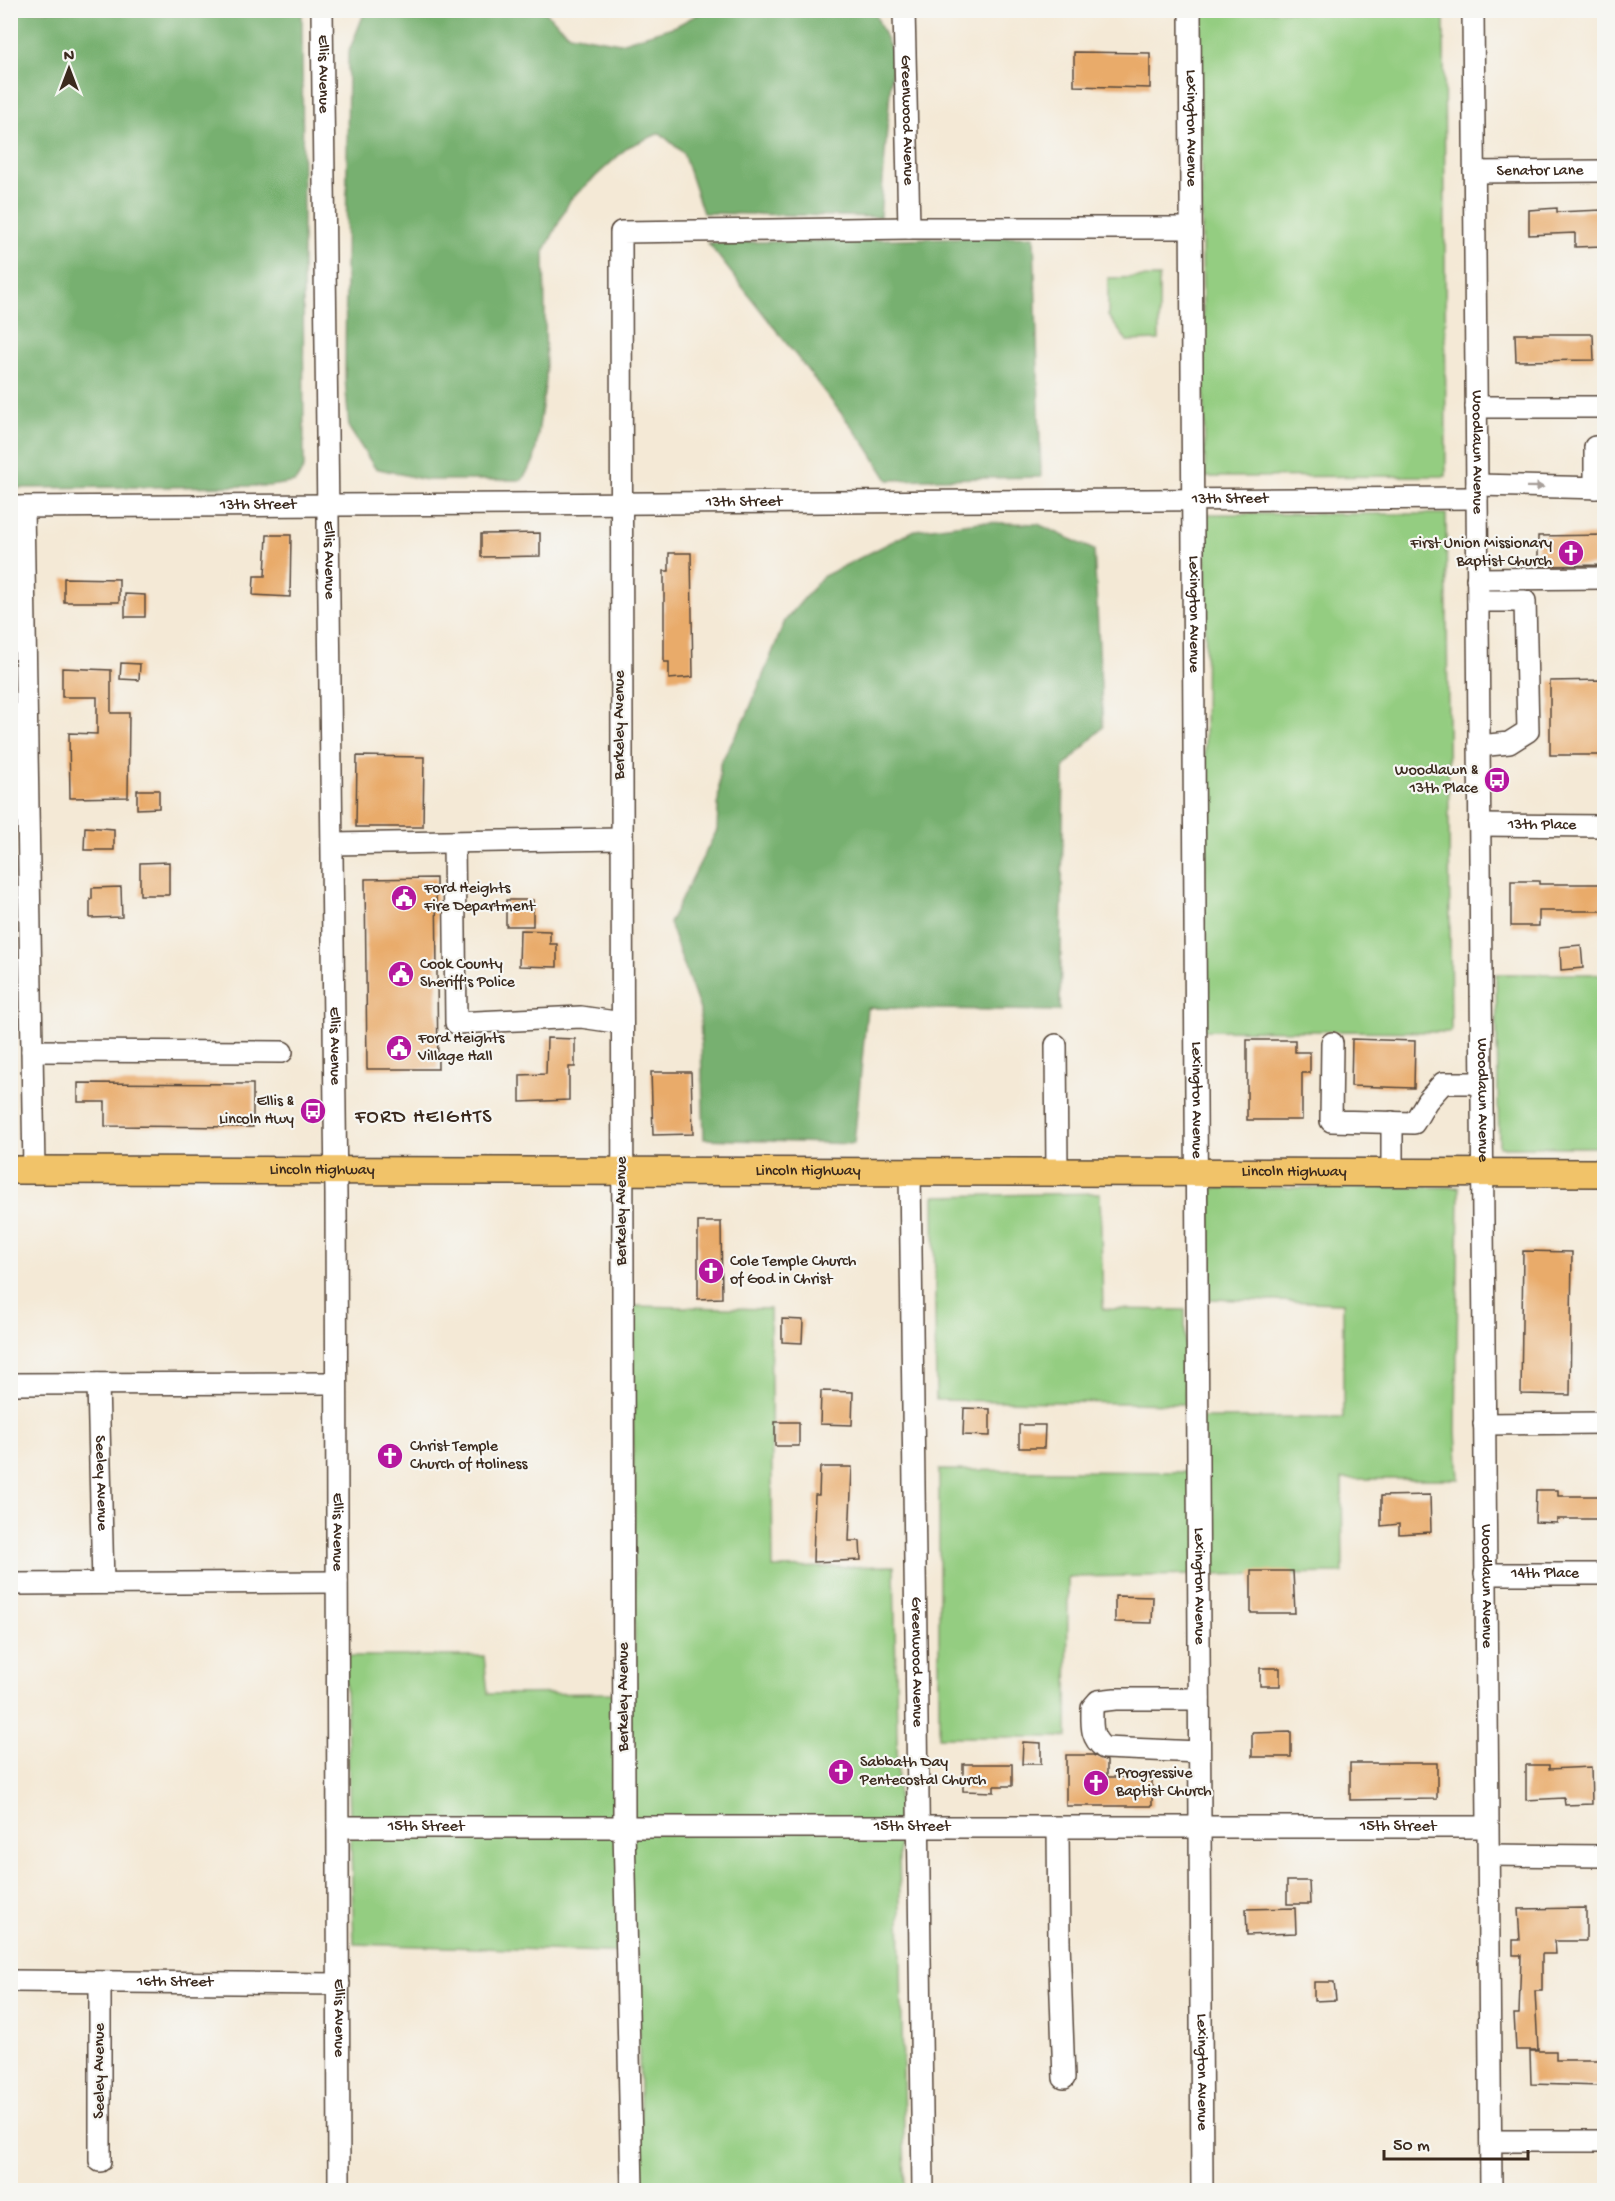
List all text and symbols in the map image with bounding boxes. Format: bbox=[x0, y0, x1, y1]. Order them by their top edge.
street label: Ellis Avenue bbox=[313, 35, 333, 114]
north arrow bbox=[39, 39, 99, 99]
text: N bbox=[64, 48, 75, 67]
street label: Greenwood Avenue bbox=[896, 55, 918, 186]
street label: Lexington Avenue bbox=[1181, 69, 1200, 187]
street label: Senator Lane bbox=[1496, 162, 1584, 181]
street label: Woodlawn Avenue bbox=[1467, 390, 1487, 515]
one-way arrow bbox=[1526, 482, 1545, 491]
street label: 13th Street bbox=[1191, 490, 1270, 509]
street label: 13th Street bbox=[705, 493, 784, 512]
street label: 13th Street bbox=[219, 496, 298, 515]
street label: Ellis Avenue bbox=[319, 521, 338, 600]
place label: First Union Missionary Baptist Church bbox=[1409, 535, 1552, 572]
church icon: First Union Missionary Baptist Church bbox=[1556, 538, 1586, 568]
street label: Lexington Avenue bbox=[1184, 555, 1203, 673]
street label: Berkeley Avenue bbox=[611, 670, 630, 781]
place label: Woodlawn & 13th Place bbox=[1395, 762, 1479, 799]
bus stop icon: Woodlawn & 13th Place bbox=[1482, 765, 1512, 795]
street label: 13th Place bbox=[1507, 816, 1577, 835]
place label: Ford Heights Fire Department bbox=[423, 880, 536, 917]
public building icon: Ford Heights Fire Department bbox=[389, 883, 419, 913]
place label: Cook County Sheriff's Police bbox=[420, 956, 516, 993]
public building icon: Cook County Sheriff's Police bbox=[386, 959, 416, 989]
street label: Ellis Avenue bbox=[324, 1007, 344, 1086]
place label: Ford Heights Village Hall bbox=[417, 1030, 505, 1067]
public building icon: Ford Heights Village Hall bbox=[384, 1033, 414, 1063]
street label: Woodlawn Avenue bbox=[1472, 1038, 1492, 1163]
street label: Lexington Avenue bbox=[1186, 1041, 1206, 1159]
place label: Ellis & Lincoln Hwy bbox=[219, 1093, 295, 1130]
bus stop icon: Ellis & Lincoln Hwy bbox=[298, 1096, 328, 1126]
district label: FORD HEIGHTS bbox=[354, 1107, 493, 1130]
street label: Berkeley Avenue bbox=[613, 1156, 632, 1267]
street label: Lincoln Highway bbox=[269, 1161, 375, 1180]
street label: Lincoln Highway bbox=[755, 1162, 861, 1181]
street label: Lincoln Highway bbox=[1241, 1163, 1347, 1182]
place label: Cole Temple Church of God in Christ bbox=[730, 1253, 857, 1290]
church icon: Cole Temple Church of God in Christ bbox=[696, 1256, 726, 1286]
street label: Seeley Avenue bbox=[90, 1435, 111, 1532]
place label: Christ Temple Church of Holiness bbox=[410, 1438, 528, 1475]
church icon: Christ Temple Church of Holiness bbox=[375, 1441, 405, 1471]
street label: Ellis Avenue bbox=[327, 1493, 347, 1572]
street label: Woodlawn Avenue bbox=[1476, 1524, 1496, 1649]
street label: Lexington Avenue bbox=[1189, 1527, 1209, 1645]
street label: 14th Place bbox=[1510, 1565, 1580, 1584]
street label: Greenwood Avenue bbox=[906, 1597, 927, 1728]
street label: Berkeley Avenue bbox=[615, 1642, 634, 1753]
place label: Sabbath Day Pentecostal Church bbox=[859, 1754, 987, 1791]
church icon: Sabbath Day Pentecostal Church bbox=[826, 1757, 856, 1787]
place label: Progressive Baptist Church bbox=[1115, 1765, 1212, 1802]
church icon: Progressive Baptist Church bbox=[1081, 1768, 1111, 1798]
street label: 15th Street bbox=[387, 1818, 466, 1837]
street label: 15th Street bbox=[873, 1818, 952, 1837]
street label: 15th Street bbox=[1359, 1818, 1438, 1837]
street label: 16th Street bbox=[136, 1973, 215, 1992]
street label: Ellis Avenue bbox=[329, 1979, 348, 2058]
street label: Lexington Avenue bbox=[1192, 2013, 1211, 2131]
street label: Seeley Avenue bbox=[91, 2023, 110, 2119]
scale bar bbox=[1384, 2123, 1528, 2161]
text: 50 m bbox=[1393, 2136, 1430, 2157]

